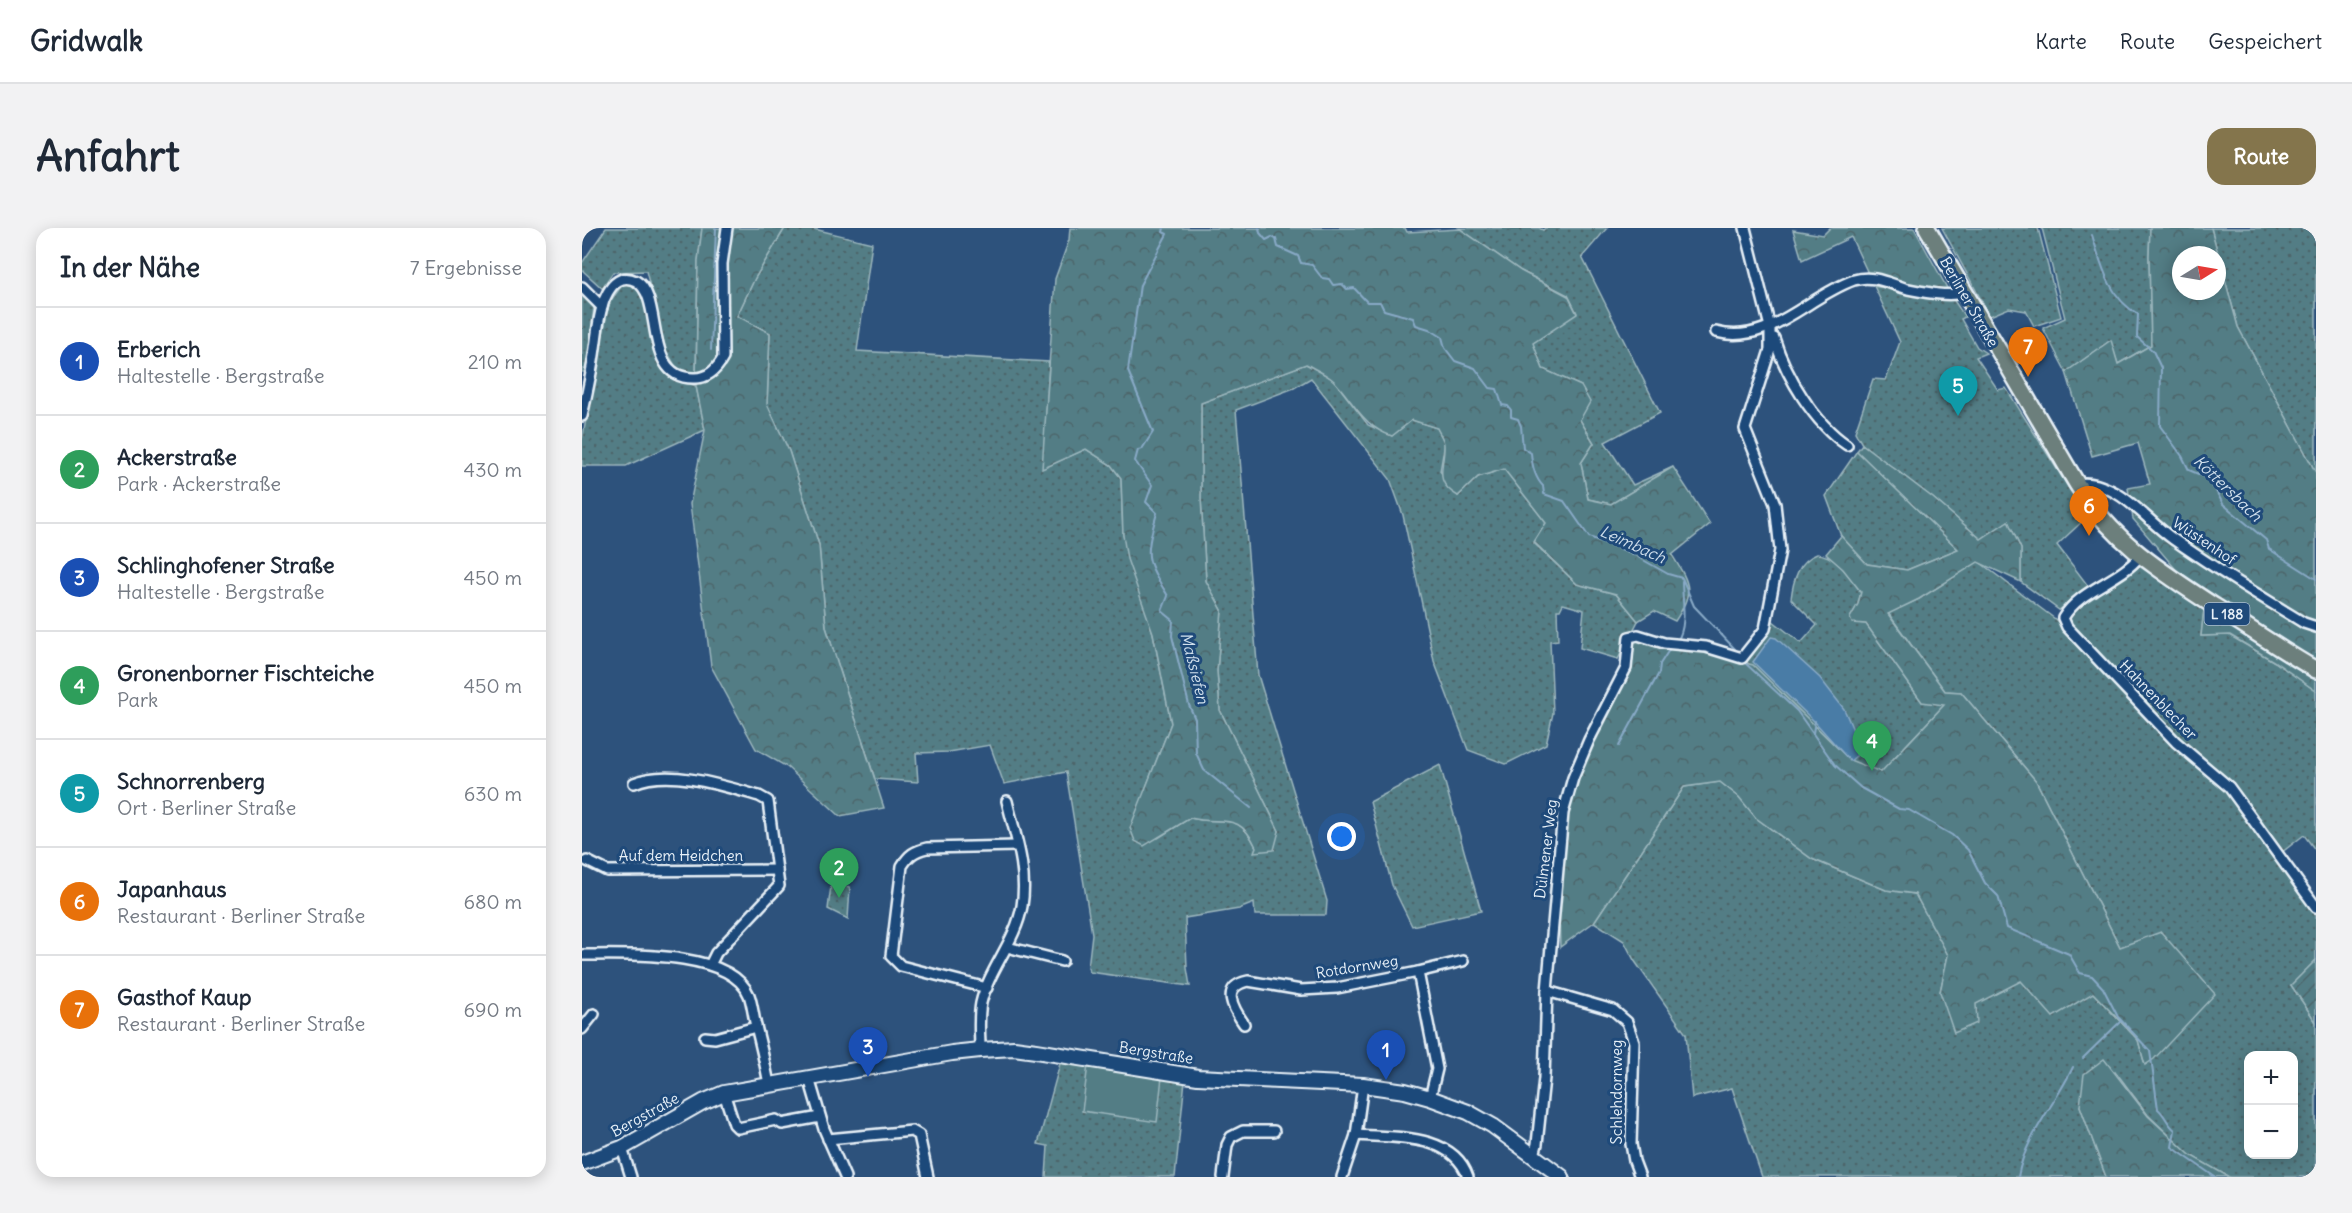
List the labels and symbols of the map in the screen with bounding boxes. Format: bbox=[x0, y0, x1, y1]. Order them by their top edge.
north arrow bbox=[2172, 246, 2226, 300]
street label: Berliner Straße bbox=[1936, 253, 2003, 350]
pin: 7 bbox=[2008, 328, 2048, 377]
pin: 5 bbox=[1938, 366, 1978, 416]
water label: Köttersbach bbox=[2190, 451, 2267, 526]
pin: 6 bbox=[2070, 486, 2108, 536]
street label: Wüstenhof bbox=[2169, 512, 2241, 569]
water label: Leimbach bbox=[1597, 521, 1670, 568]
road number: L 188 bbox=[2204, 603, 2250, 625]
water label: Maßsiefen bbox=[1176, 630, 1214, 707]
street label: Hahnenblecher bbox=[2116, 656, 2201, 744]
pin: 4 bbox=[1852, 722, 1892, 771]
street label: Dülmener Weg bbox=[1530, 798, 1561, 900]
your location bbox=[1327, 822, 1356, 851]
street label: Auf dem Heidchen bbox=[619, 846, 744, 865]
pin: 2 bbox=[820, 848, 858, 898]
street label: Rotdornweg bbox=[1314, 951, 1399, 982]
pin: 3 bbox=[848, 1028, 888, 1077]
pin: 1 bbox=[1366, 1030, 1406, 1080]
street label: Bergstraße bbox=[1118, 1037, 1195, 1068]
street label: Schlehdornweg bbox=[1607, 1040, 1626, 1144]
street label: Bergstraße bbox=[607, 1088, 682, 1141]

